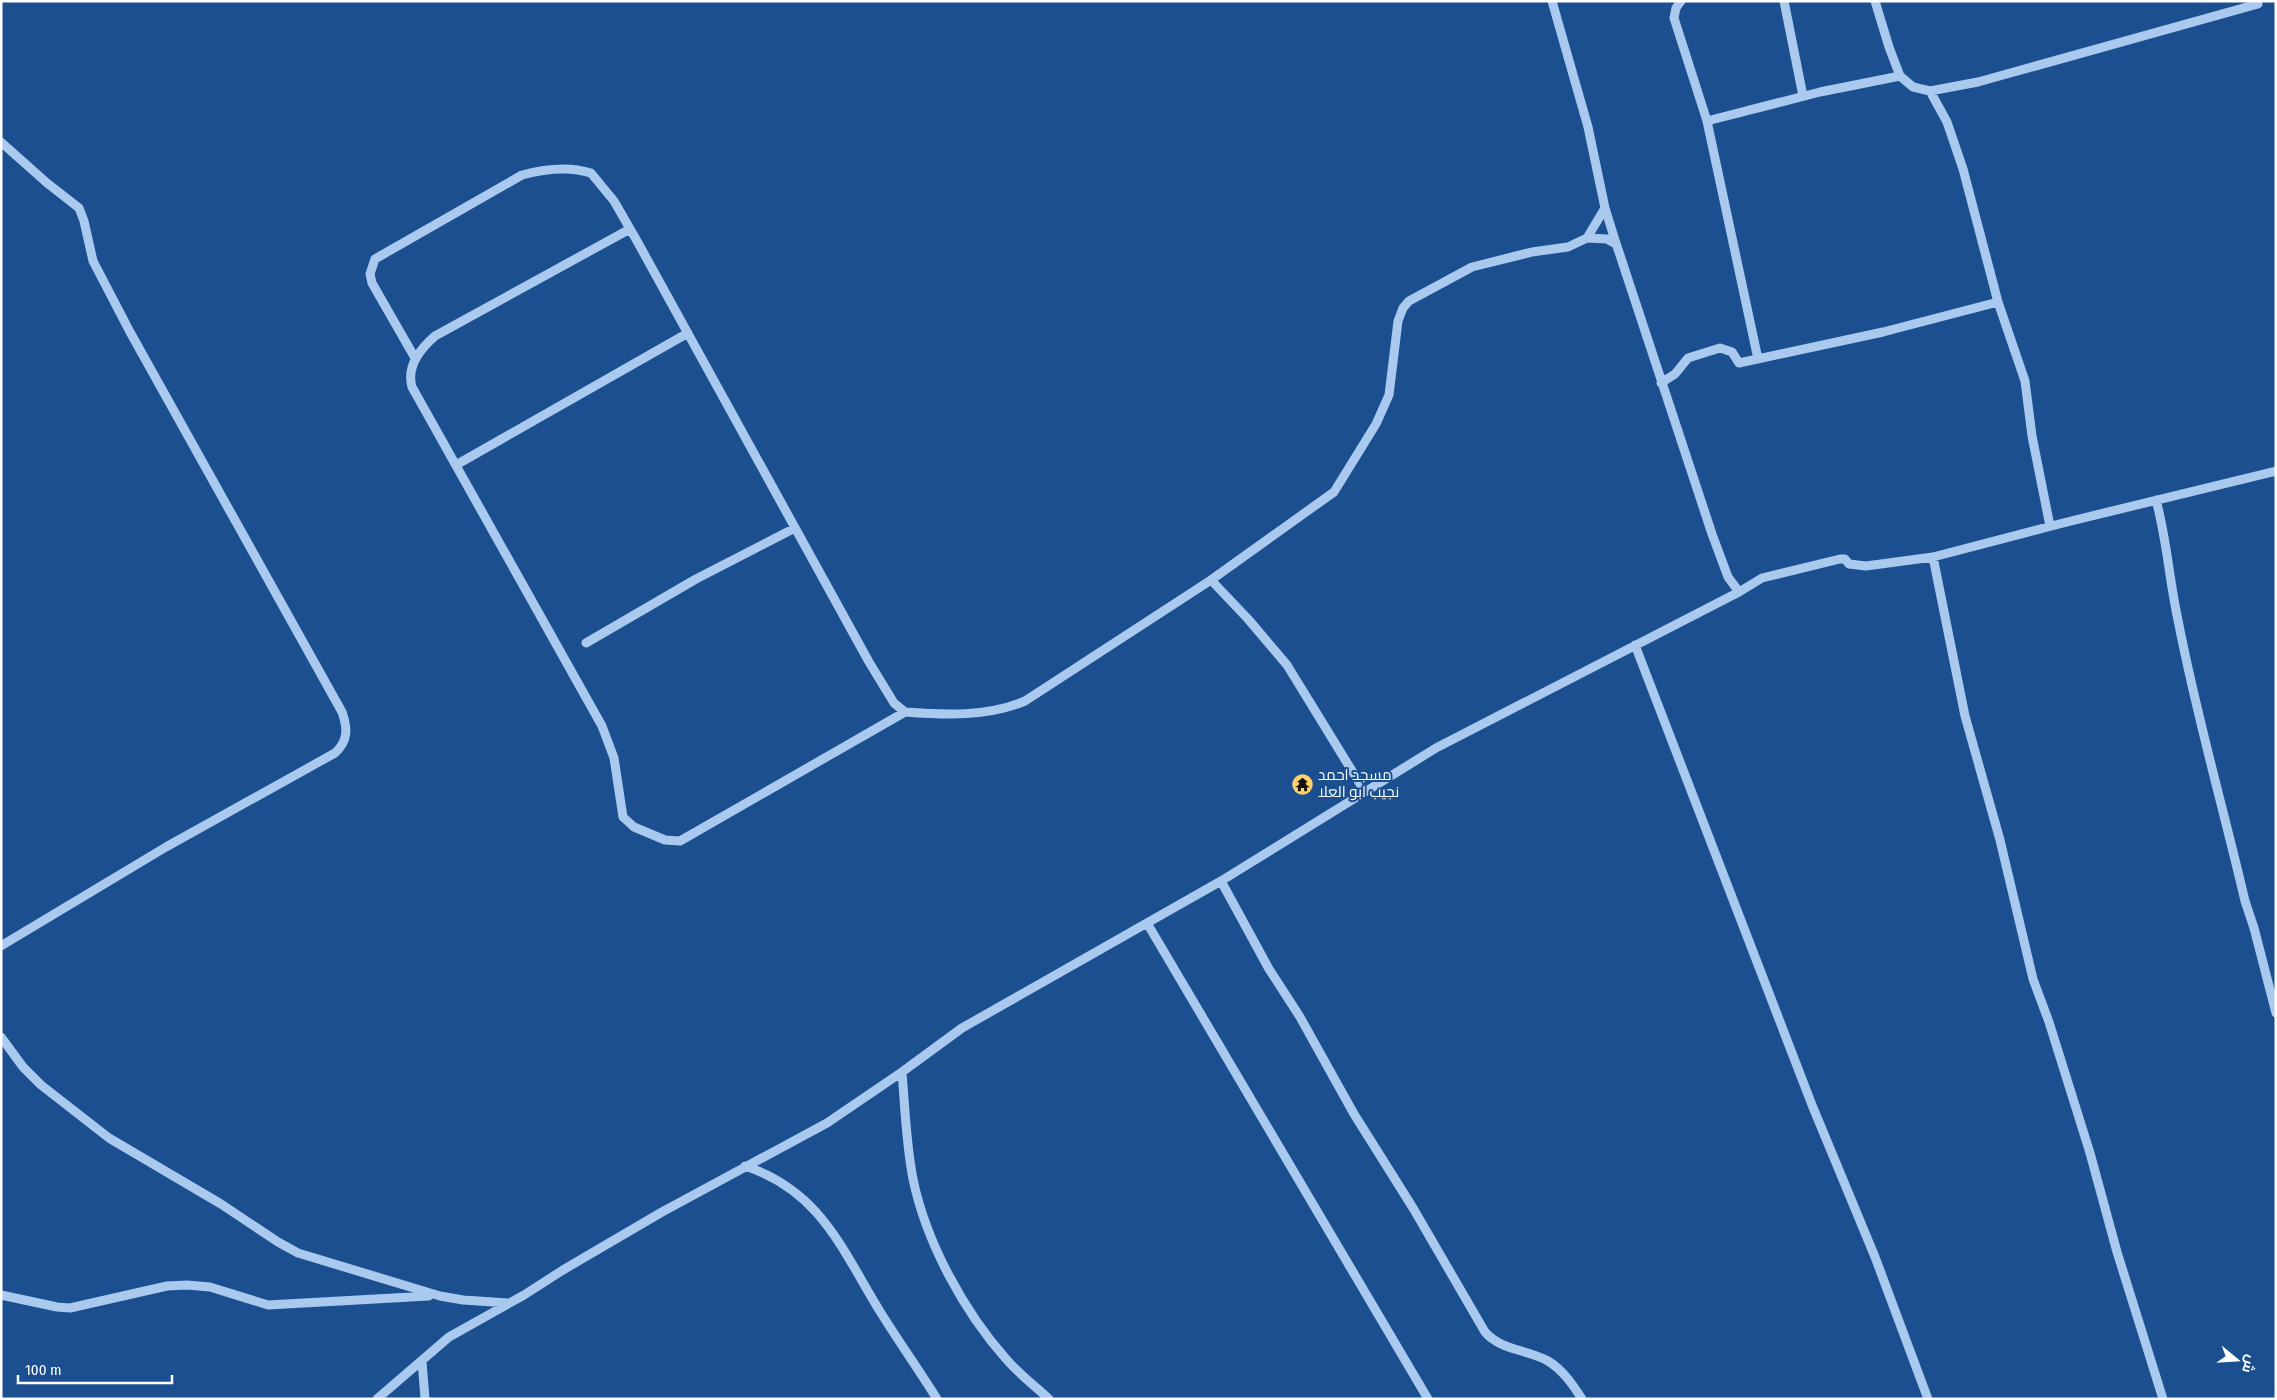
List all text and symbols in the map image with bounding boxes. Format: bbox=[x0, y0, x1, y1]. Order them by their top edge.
place label: مسجد احمد نجيب ابو العلا bbox=[1318, 766, 1399, 801]
temple icon: مسجد احمد نجيب ابو العلا bbox=[1290, 772, 1314, 796]
north arrow bbox=[2212, 1335, 2262, 1385]
scale bar bbox=[18, 1352, 171, 1384]
text: ش bbox=[2238, 1353, 2260, 1375]
text: 100 m bbox=[25, 1361, 62, 1379]

